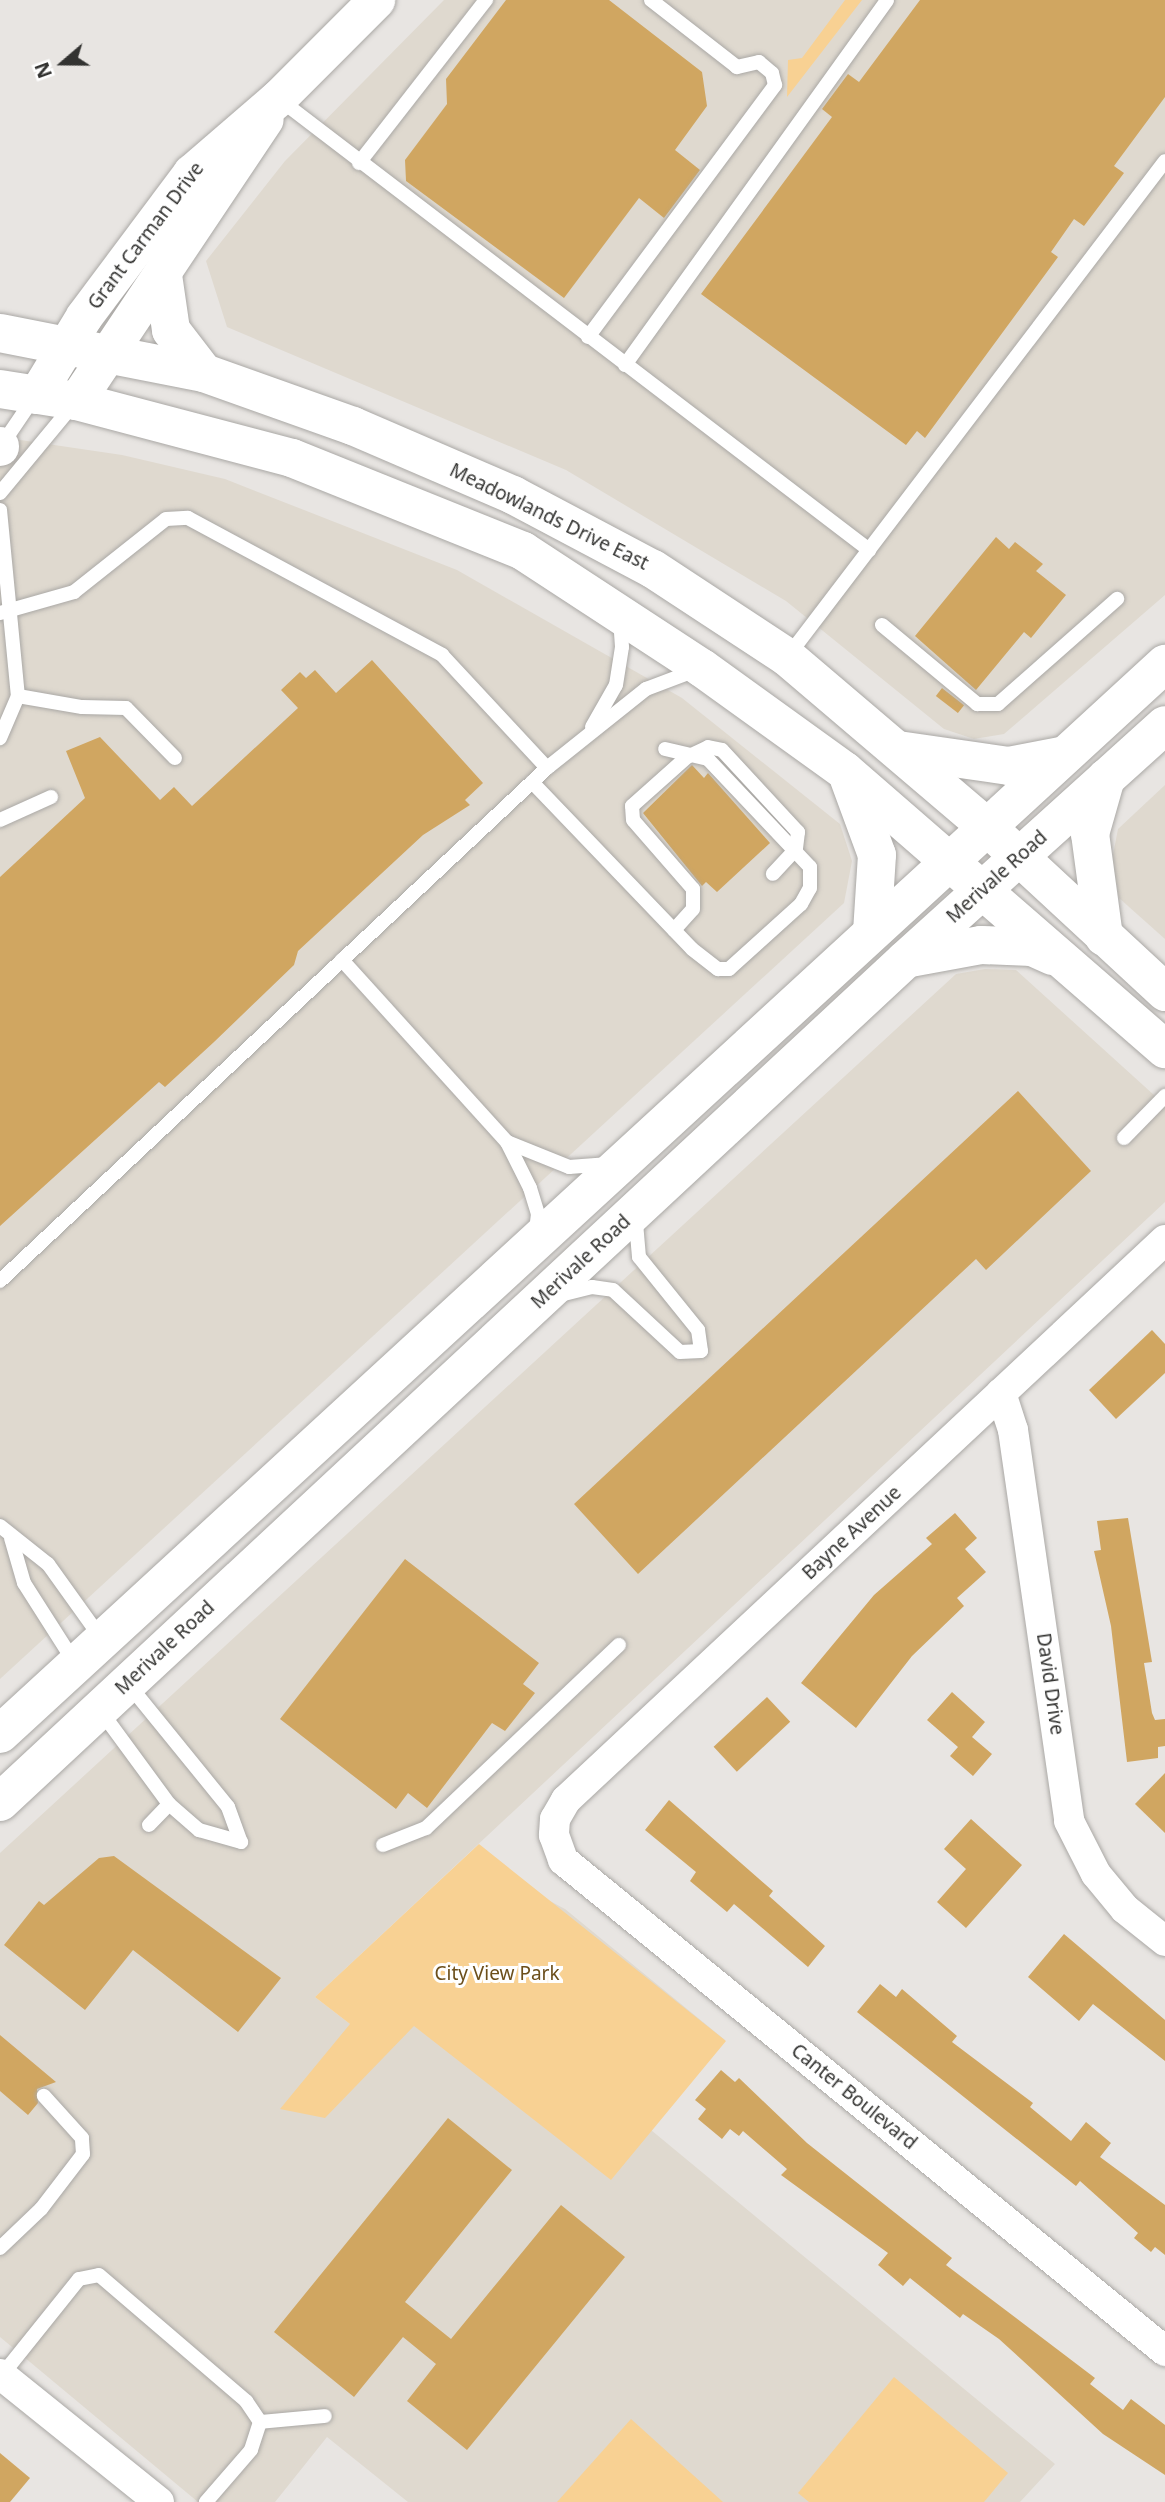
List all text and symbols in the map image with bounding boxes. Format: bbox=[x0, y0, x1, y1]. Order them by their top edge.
north arrow bbox=[28, 28, 98, 98]
text: N bbox=[28, 58, 58, 82]
street label: Grant Carman Drive bbox=[83, 158, 209, 314]
street label: Meadowlands Drive East bbox=[446, 459, 652, 575]
street label: Merivale Road bbox=[942, 826, 1052, 928]
street label: Merivale Road bbox=[527, 1210, 635, 1314]
street label: Bayne Avenue bbox=[798, 1481, 906, 1585]
street label: Merivale Road bbox=[111, 1596, 219, 1700]
street label: David Drive bbox=[1032, 1632, 1068, 1736]
park label: City View Park bbox=[434, 1963, 560, 1985]
street label: Canter Boulevard bbox=[787, 2039, 921, 2155]

